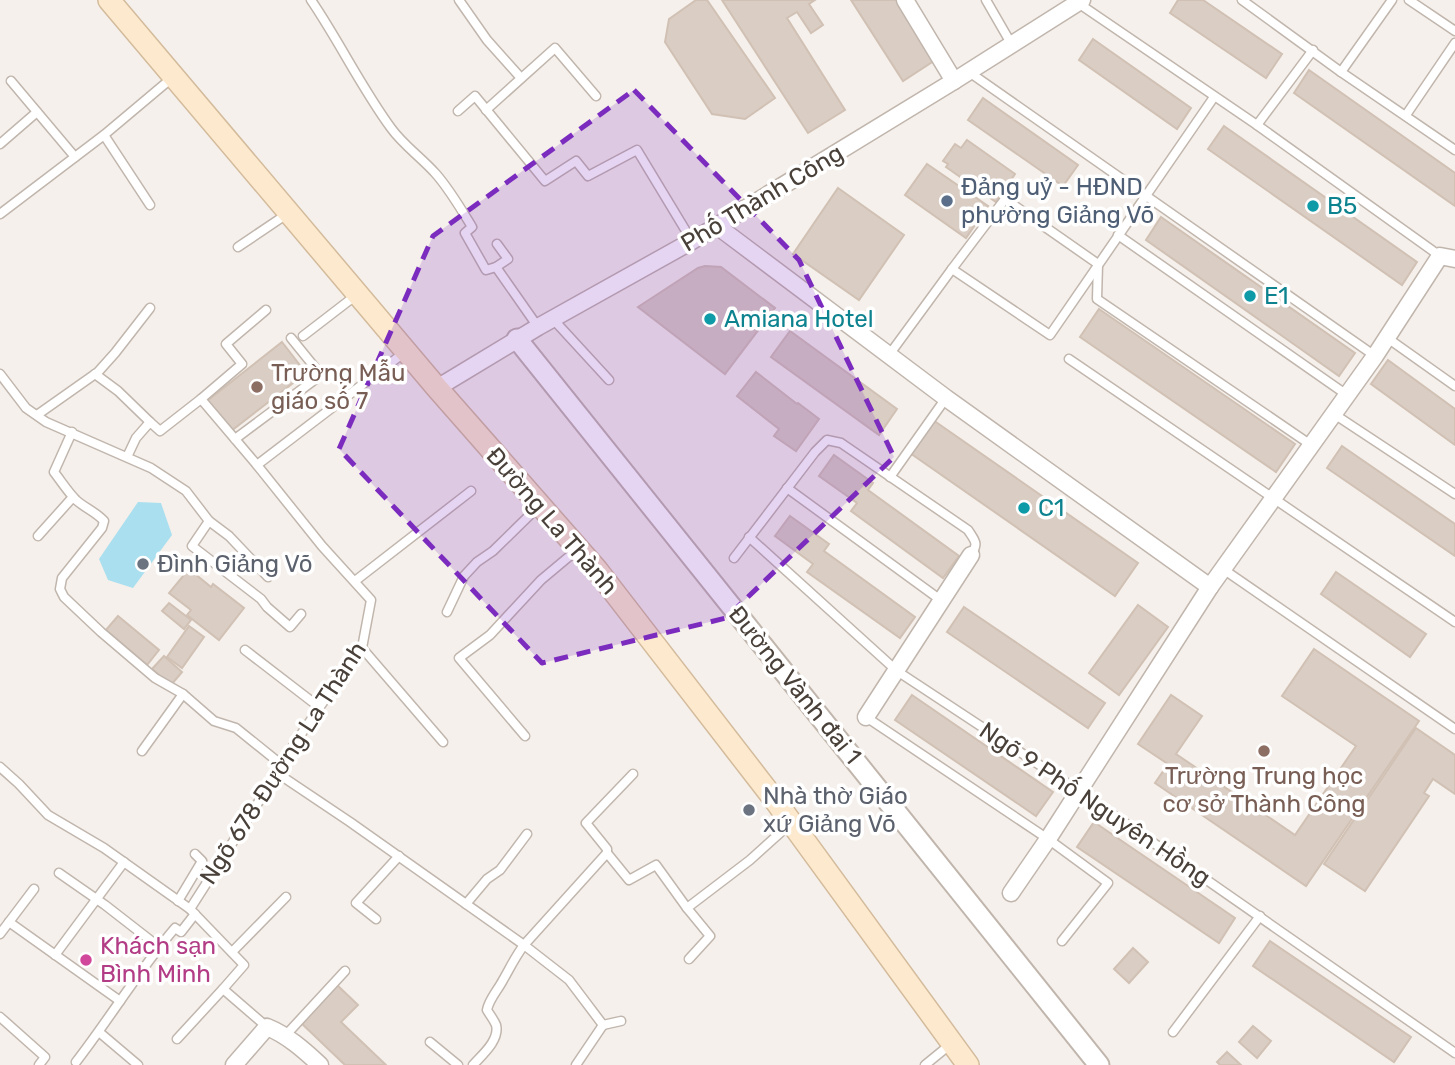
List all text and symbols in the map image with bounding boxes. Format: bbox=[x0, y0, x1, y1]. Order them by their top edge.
street label: Phố Thành Công bbox=[675, 137, 848, 257]
place label: Đảng uỷ - HĐND phường Giảng Võ bbox=[961, 173, 1154, 229]
place label: B5 bbox=[1327, 192, 1357, 220]
marker: Đảng uỷ - HĐND phường Giảng Võ bbox=[939, 193, 955, 209]
marker: B5 bbox=[1305, 198, 1321, 214]
place label: E1 bbox=[1264, 282, 1289, 310]
marker: E1 bbox=[1242, 288, 1258, 304]
place label: Amiana Hotel bbox=[724, 305, 874, 333]
marker: Amiana Hotel bbox=[702, 311, 718, 327]
place label: Trường Mẫu giáo số 7 bbox=[271, 359, 405, 415]
marker: Trường Mẫu giáo số 7 bbox=[249, 379, 265, 395]
street label: Đường La Thành bbox=[480, 442, 624, 600]
place label: C1 bbox=[1038, 494, 1064, 522]
marker: C1 bbox=[1016, 500, 1032, 516]
place label: Đình Giảng Võ bbox=[157, 550, 312, 578]
marker: Đình Giảng Võ bbox=[135, 556, 151, 572]
street label: Đường Vành đai 1 bbox=[723, 600, 867, 770]
street label: Ngõ 678 Đường La Thành bbox=[194, 636, 372, 890]
street label: Ngõ 9 Phố Nguyên Hồng bbox=[974, 714, 1217, 892]
marker: Trường Trung học cơ sở Thành Công bbox=[1256, 743, 1272, 759]
place label: Trường Trung học cơ sở Thành Công bbox=[1162, 762, 1366, 818]
place label: Nhà thờ Giáo xứ Giảng Võ bbox=[763, 782, 908, 838]
marker: Nhà thờ Giáo xứ Giảng Võ bbox=[741, 802, 757, 818]
place label: Khách sạn Bình Minh bbox=[100, 932, 216, 988]
marker: Khách sạn Bình Minh bbox=[78, 952, 94, 968]

